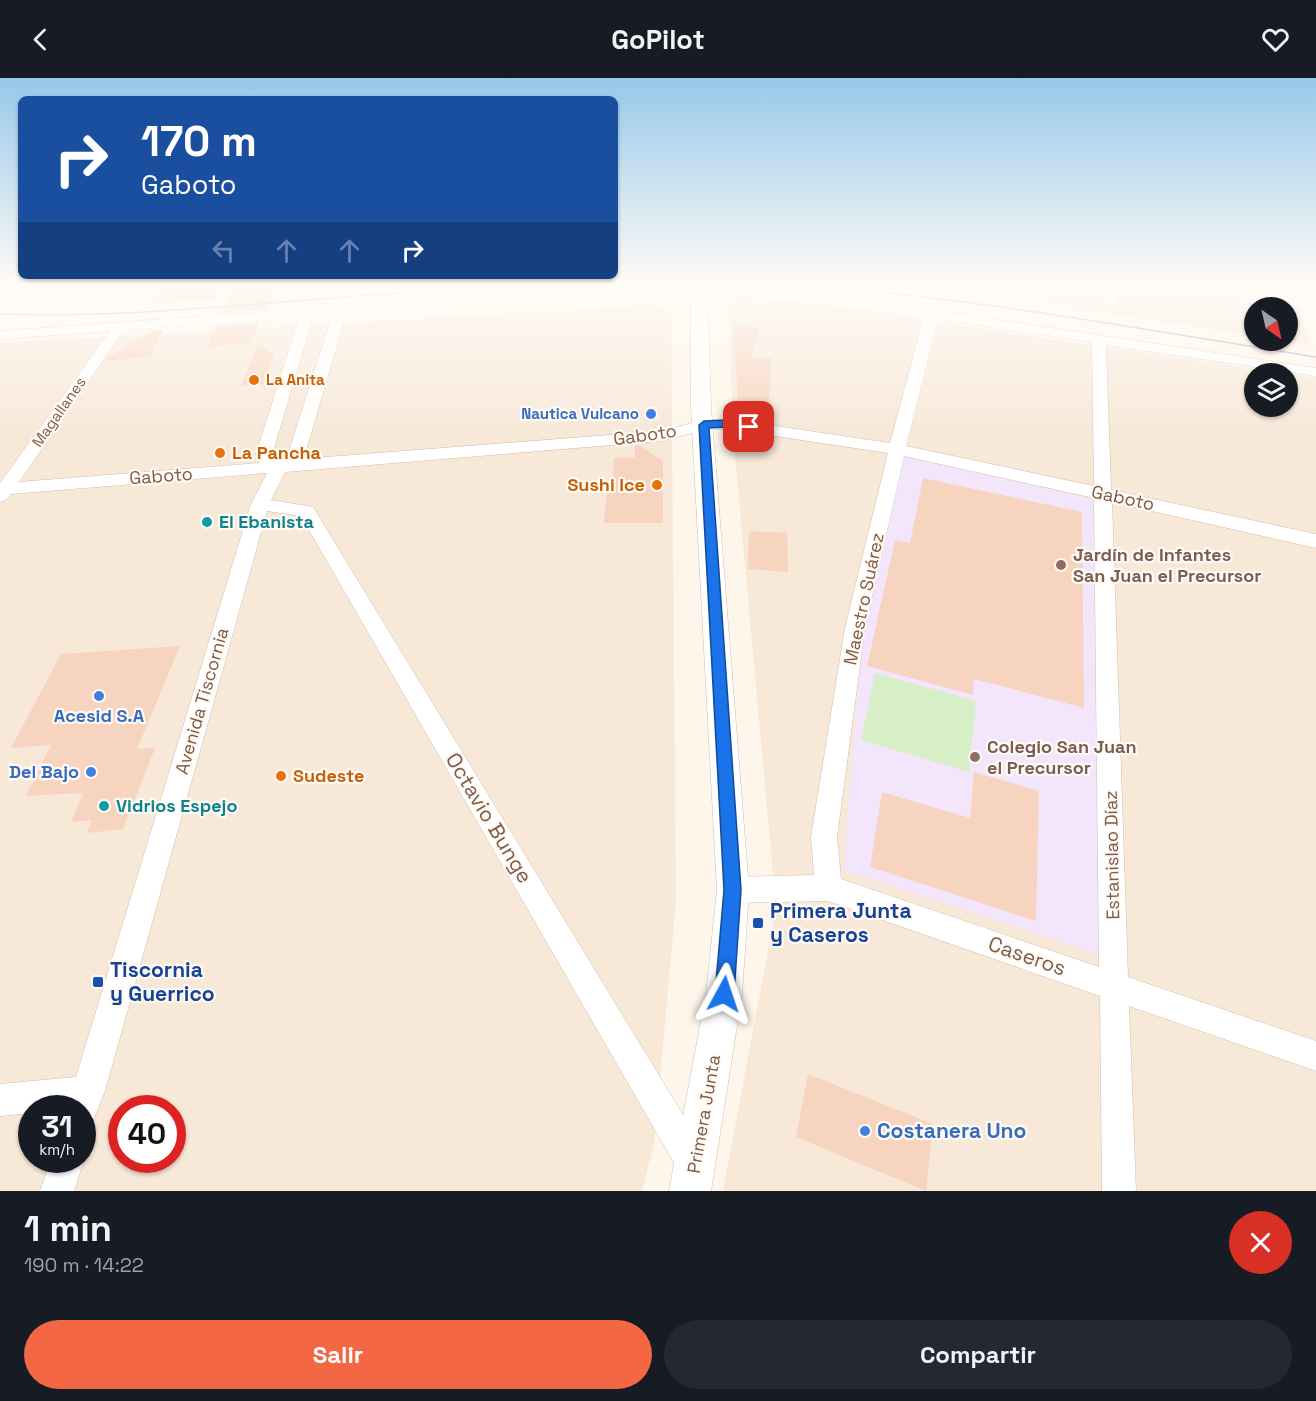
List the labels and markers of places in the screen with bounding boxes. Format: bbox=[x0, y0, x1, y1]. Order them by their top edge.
place label: La Anita bbox=[266, 370, 325, 389]
marker: La Anita bbox=[247, 373, 261, 387]
pin bbox=[723, 401, 774, 452]
place label: Nautica Vulcano bbox=[521, 404, 639, 423]
marker: Nautica Vulcano bbox=[644, 407, 658, 421]
place label: La Pancha bbox=[232, 441, 322, 464]
marker: La Pancha bbox=[213, 446, 227, 460]
place label: Sushi Ice bbox=[567, 473, 645, 496]
marker: Sushi Ice bbox=[650, 478, 664, 492]
place label: El Ebanista bbox=[219, 510, 315, 533]
marker: El Ebanista bbox=[200, 515, 214, 529]
place label: Jardín de Infantes San Juan el Precursor bbox=[1073, 543, 1261, 587]
marker: Jardín de Infantes San Juan el Precursor bbox=[1054, 558, 1068, 572]
marker: Acesid S.A bbox=[92, 689, 106, 703]
place label: Acesid S.A bbox=[54, 704, 145, 727]
place label: Colegio San Juan el Precursor bbox=[987, 735, 1137, 779]
marker: Colegio San Juan el Precursor bbox=[968, 750, 982, 764]
place label: Del Bajo bbox=[9, 760, 79, 783]
place label: Sudeste bbox=[293, 764, 364, 787]
marker: Del Bajo bbox=[84, 765, 98, 779]
marker: Sudeste bbox=[274, 769, 288, 783]
place label: Vidrios Espejo bbox=[116, 794, 237, 817]
marker: Vidrios Espejo bbox=[97, 799, 111, 813]
place label: Primera Junta y Caseros bbox=[770, 897, 912, 948]
marker: Primera Junta y Caseros bbox=[751, 916, 765, 930]
place label: Tiscornia y Guerrico bbox=[110, 956, 215, 1007]
marker: Tiscornia y Guerrico bbox=[91, 975, 105, 989]
place label: Costanera Uno bbox=[877, 1117, 1026, 1144]
marker: Costanera Uno bbox=[858, 1124, 872, 1138]

